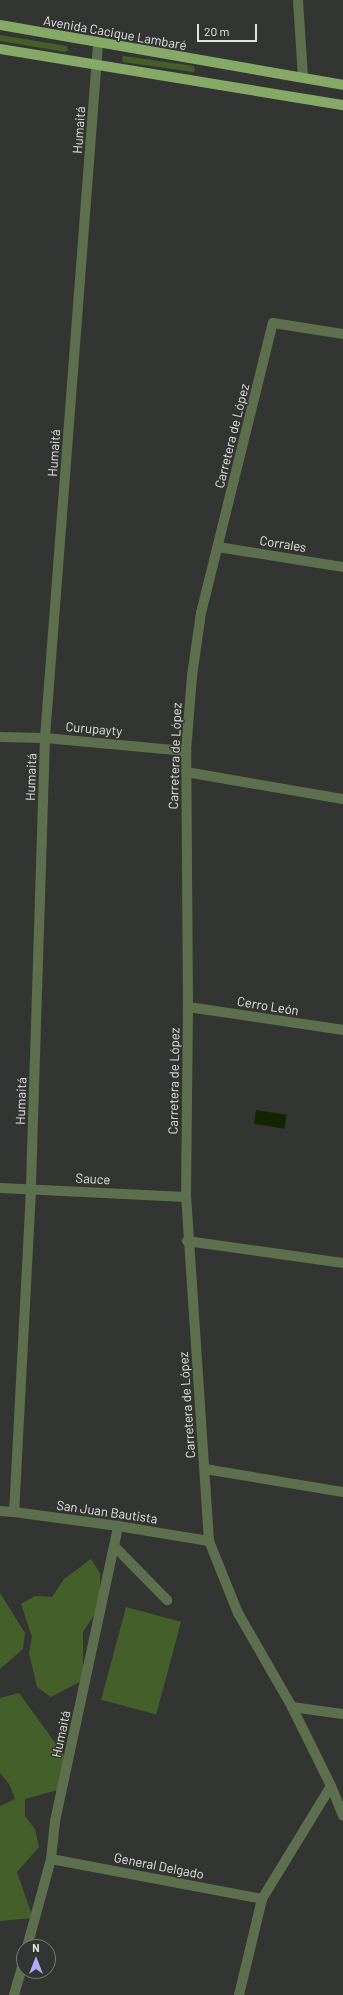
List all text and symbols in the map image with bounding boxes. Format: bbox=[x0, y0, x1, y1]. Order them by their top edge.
street label: Avenida Cacique Lambaré bbox=[42, 13, 188, 53]
scale bar bbox=[199, 16, 259, 42]
text: 20 m bbox=[204, 24, 230, 38]
street label: Humaitá bbox=[70, 106, 88, 154]
street label: Carretera de López bbox=[212, 382, 252, 490]
street label: Humaitá bbox=[45, 429, 63, 477]
street label: Corrales bbox=[259, 533, 307, 555]
street label: Carretera de López bbox=[165, 702, 185, 810]
street label: Curupayty bbox=[65, 719, 123, 739]
street label: Humaitá bbox=[22, 753, 40, 801]
street label: Cerro León bbox=[236, 993, 300, 1019]
street label: Carretera de López bbox=[165, 1027, 183, 1135]
street label: Humaitá bbox=[12, 1077, 30, 1125]
street label: Sauce bbox=[75, 1170, 111, 1188]
street label: Carretera de López bbox=[175, 1351, 199, 1459]
street label: San Juan Bautista bbox=[55, 1497, 159, 1527]
street label: Humaitá bbox=[48, 1709, 74, 1759]
street label: General Delgado bbox=[113, 1850, 205, 1882]
north arrow bbox=[16, 1939, 56, 1979]
text: N bbox=[32, 1941, 40, 1954]

